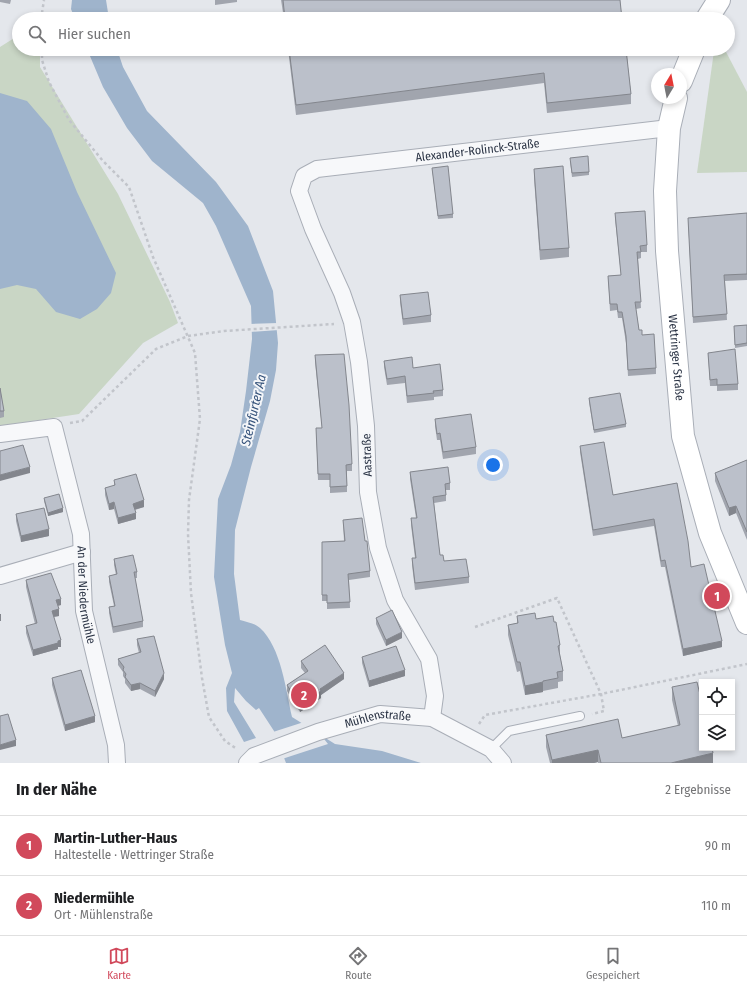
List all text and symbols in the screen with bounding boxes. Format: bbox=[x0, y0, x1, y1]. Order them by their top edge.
search box bbox=[12, 12, 735, 56]
icon: search bbox=[26, 23, 48, 45]
text: Hier suchen bbox=[58, 25, 131, 43]
north arrow bbox=[651, 68, 687, 104]
street label: Alexander-Rolinck-Straße bbox=[415, 136, 540, 164]
street label: Wettringer Straße bbox=[666, 314, 687, 401]
water label: Steinfurter Aa bbox=[238, 373, 269, 448]
street label: Aastraße bbox=[359, 433, 375, 477]
your location bbox=[483, 455, 503, 475]
street label: An der Niedermühle bbox=[74, 546, 99, 645]
pin: 1 bbox=[704, 581, 730, 611]
map controls bbox=[699, 679, 735, 751]
button: locate bbox=[699, 679, 735, 715]
pin: 2 bbox=[291, 680, 317, 710]
street label: Mühlenstraße bbox=[343, 707, 412, 731]
button: layers bbox=[699, 715, 735, 751]
text: In der Nähe bbox=[16, 779, 97, 800]
text: 2 Ergebnisse bbox=[665, 782, 731, 797]
text: Martin-Luther-Haus bbox=[54, 829, 177, 847]
text: 1 bbox=[26, 838, 32, 853]
text: 90 m bbox=[705, 838, 731, 853]
text: Haltestelle · Wettringer Straße bbox=[54, 847, 214, 862]
text: Niedermühle bbox=[54, 889, 134, 907]
text: 2 bbox=[26, 898, 32, 913]
text: 110 m bbox=[701, 898, 731, 913]
text: Ort · Mühlenstraße bbox=[54, 907, 153, 922]
tab: Karte bbox=[107, 945, 131, 982]
tab: Route bbox=[345, 945, 372, 982]
tab: Gespeichert bbox=[586, 945, 640, 982]

